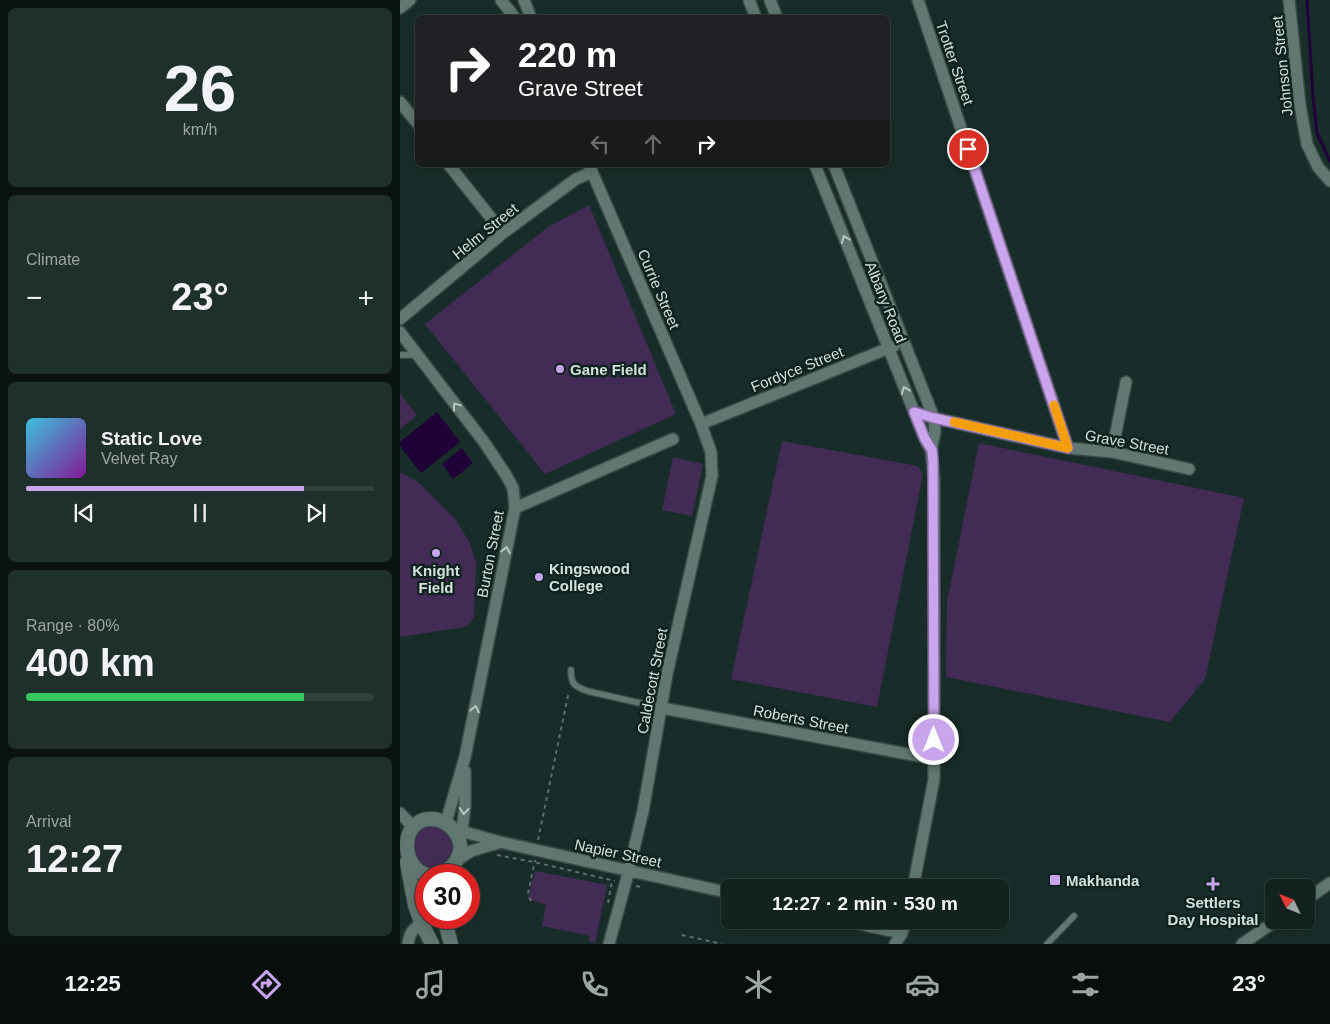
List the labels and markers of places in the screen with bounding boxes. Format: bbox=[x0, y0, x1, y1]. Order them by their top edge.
pin bbox=[947, 128, 989, 170]
place label: Gane Field bbox=[570, 361, 647, 378]
marker: Gane Field bbox=[554, 363, 566, 375]
marker: Knight Field bbox=[430, 547, 442, 559]
place label: Kingswood College bbox=[549, 560, 630, 594]
place label: Knight Field bbox=[412, 562, 460, 596]
marker: Kingswood College bbox=[533, 571, 545, 583]
place label: Makhanda bbox=[1066, 872, 1140, 889]
marker: Makhanda bbox=[1048, 873, 1062, 887]
marker: Settlers Day Hospital bbox=[1206, 877, 1220, 891]
place label: Settlers Day Hospital bbox=[1168, 894, 1258, 928]

